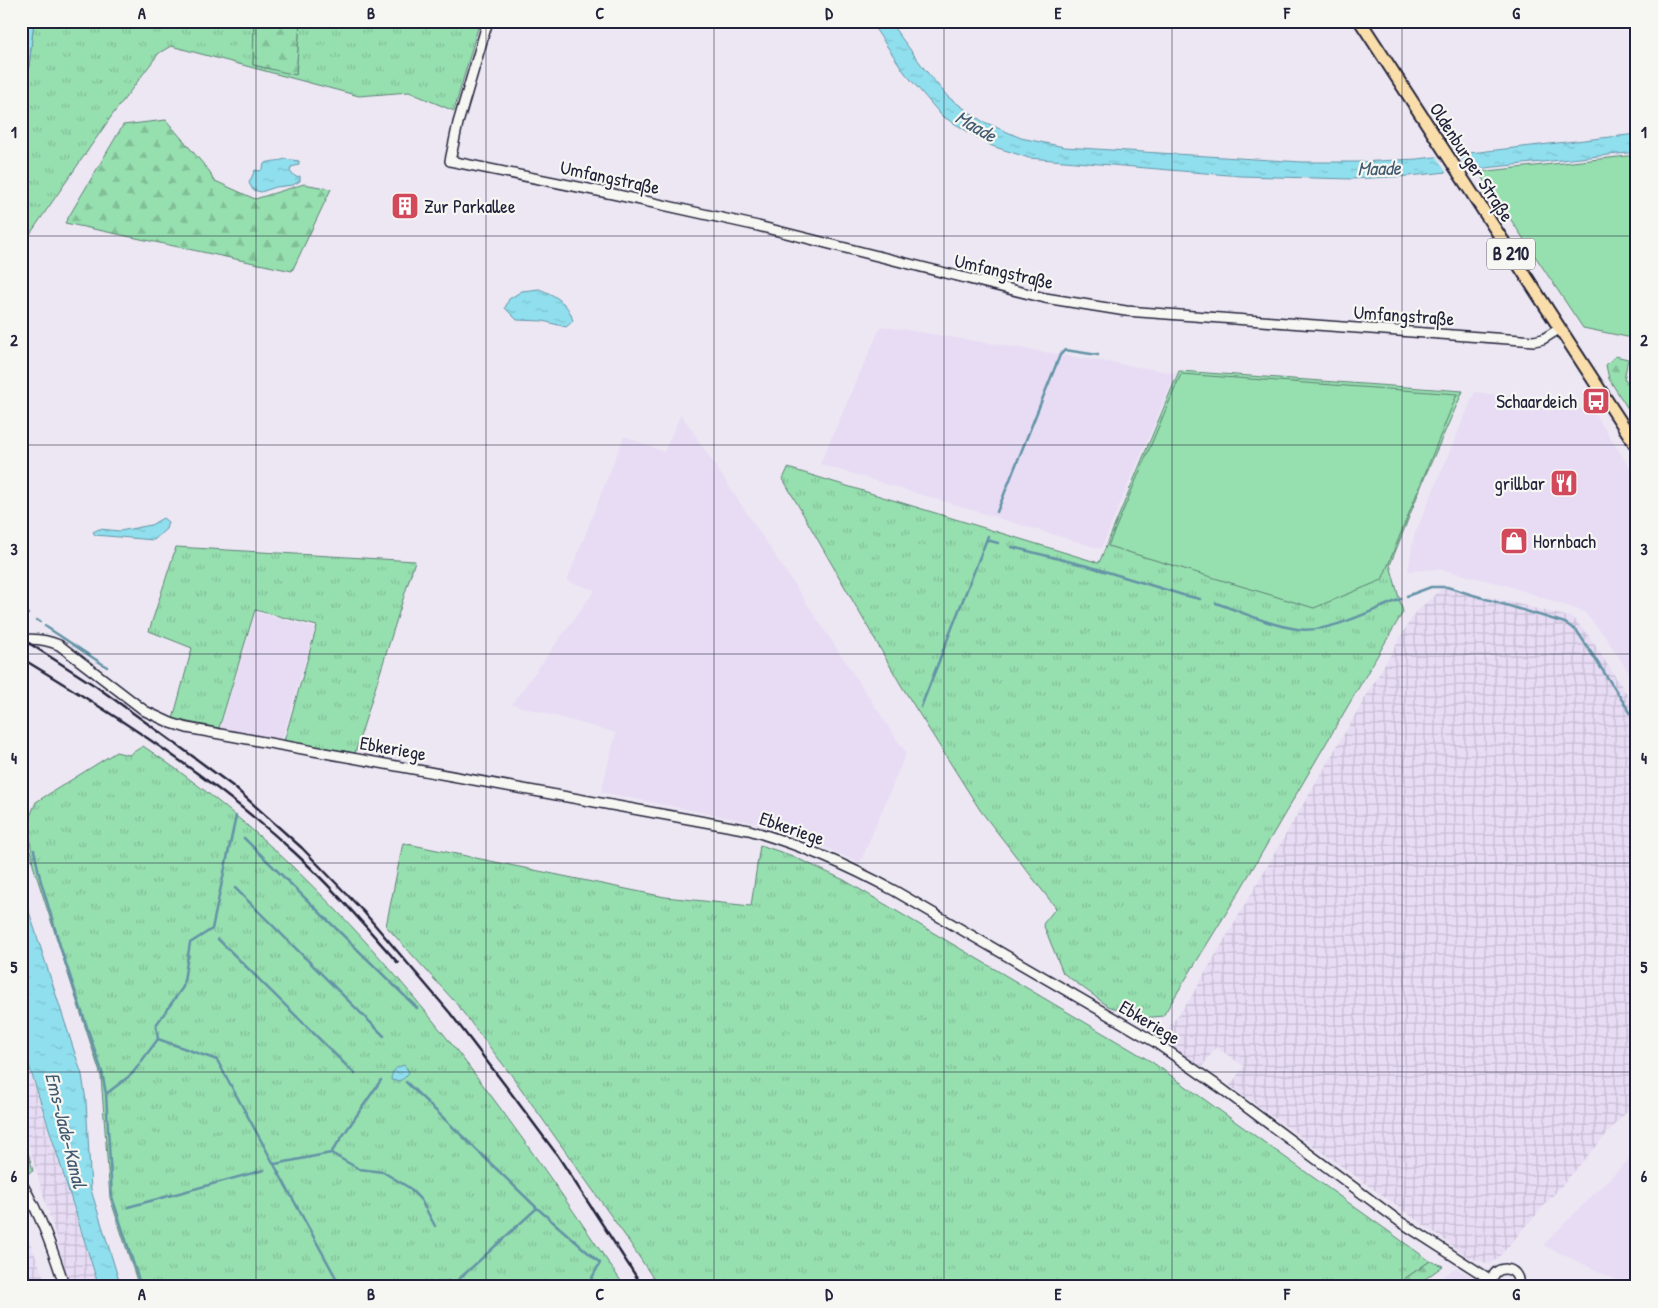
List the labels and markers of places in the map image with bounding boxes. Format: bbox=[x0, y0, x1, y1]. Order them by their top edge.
building icon: Zur Parkallee bbox=[390, 191, 420, 221]
place label: Zur Parkallee bbox=[424, 193, 516, 219]
bus stop icon: Schaardeich bbox=[1581, 386, 1611, 416]
place label: Schaardeich bbox=[1496, 388, 1577, 414]
restaurant icon: grillbar bbox=[1549, 468, 1579, 498]
place label: grillbar bbox=[1494, 470, 1546, 496]
shop icon: Hornbach bbox=[1499, 526, 1529, 556]
place label: Hornbach bbox=[1533, 528, 1596, 554]

